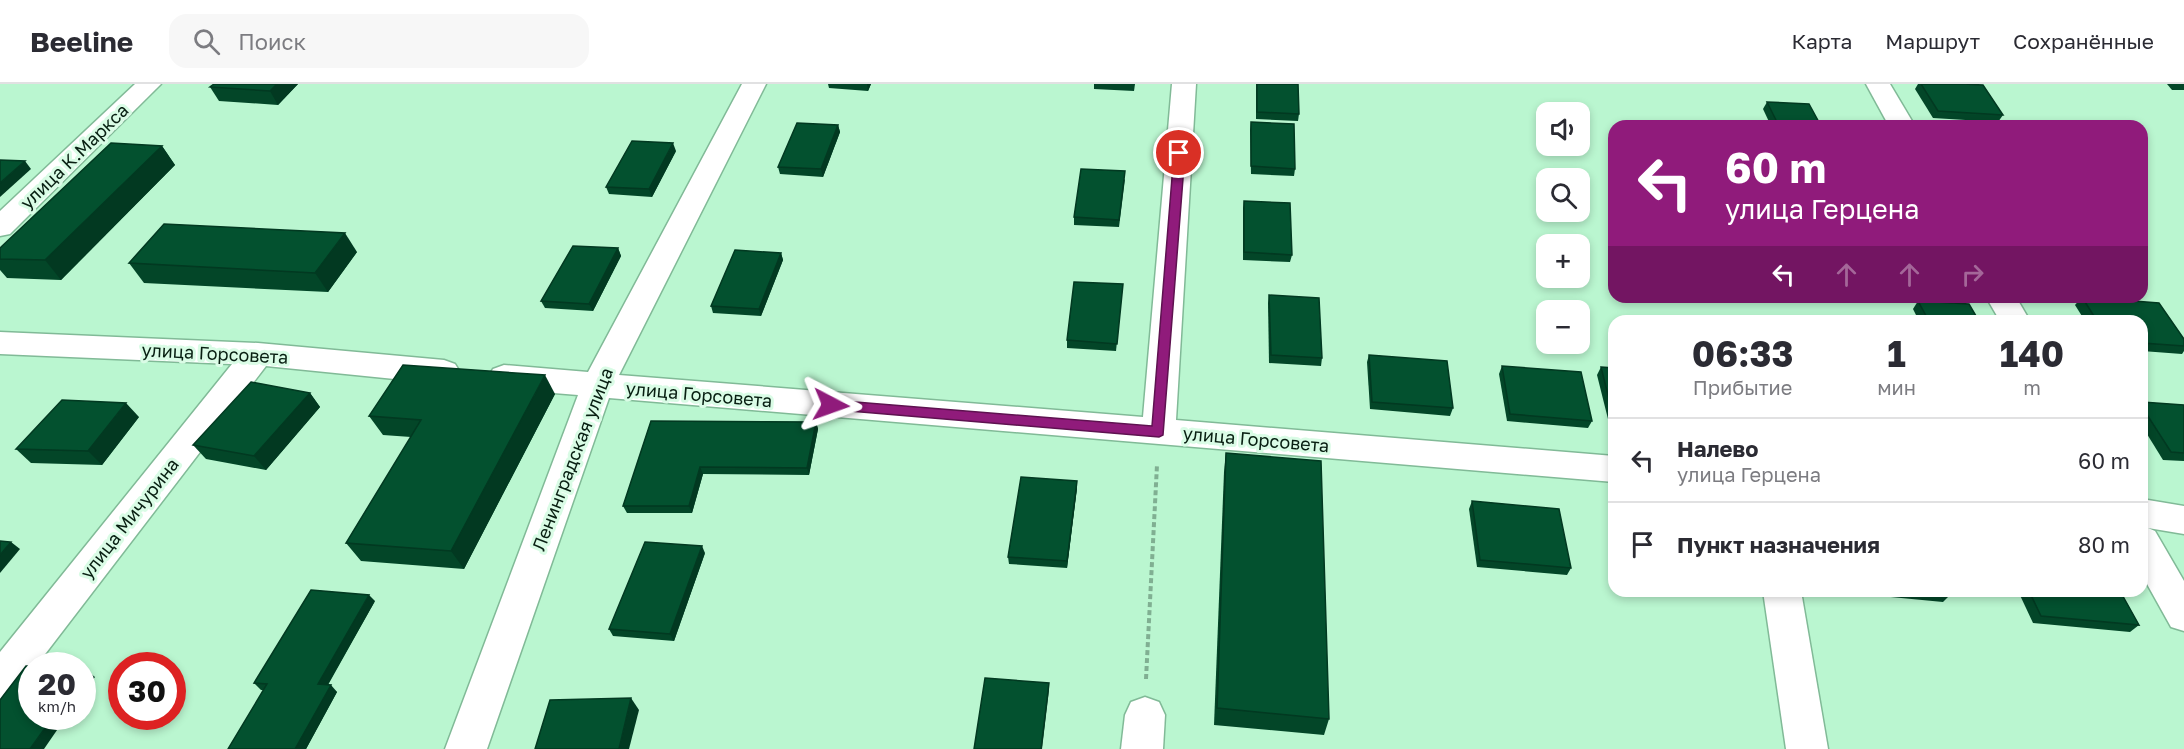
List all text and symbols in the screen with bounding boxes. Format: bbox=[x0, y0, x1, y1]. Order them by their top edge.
search box bbox=[169, 14, 589, 68]
text: Beeline bbox=[30, 25, 133, 58]
icon: search bbox=[190, 25, 223, 58]
text: Поиск bbox=[238, 28, 306, 55]
text: Карта bbox=[1791, 28, 1852, 54]
text: Маршрут bbox=[1885, 28, 1980, 54]
text: Сохранённые bbox=[2013, 28, 2154, 54]
street label: улица К.Маркса bbox=[15, 99, 133, 213]
map controls bbox=[1536, 102, 1590, 354]
button: sound bbox=[1536, 102, 1590, 156]
pin bbox=[1153, 127, 1204, 178]
icon: arrive bbox=[1162, 136, 1195, 169]
text: 60 m bbox=[1725, 142, 1826, 192]
icon: left bbox=[1626, 144, 1704, 222]
button: search bbox=[1536, 168, 1590, 222]
text: улица Герцена bbox=[1725, 193, 1919, 225]
button: + bbox=[1536, 234, 1590, 288]
icon: left bbox=[1767, 258, 1800, 291]
icon: ahead bbox=[1830, 258, 1863, 291]
icon: ahead bbox=[1893, 258, 1926, 291]
icon: right bbox=[1956, 258, 1989, 291]
button: − bbox=[1536, 300, 1590, 354]
text: 06:33 bbox=[1692, 332, 1793, 375]
text: 1 bbox=[1887, 332, 1906, 375]
text: 140 bbox=[2000, 332, 2064, 375]
street label: улица Горсовета bbox=[141, 338, 289, 368]
street label: Ленинградская улица bbox=[527, 364, 617, 554]
position arrow bbox=[799, 373, 863, 437]
text: Прибытие bbox=[1693, 375, 1792, 399]
text: мин bbox=[1877, 375, 1916, 399]
text: m bbox=[2023, 375, 2041, 399]
street label: улица Горсовета bbox=[625, 377, 773, 411]
street label: улица Горсовета bbox=[1182, 422, 1330, 456]
text: Налево bbox=[1677, 435, 1759, 462]
icon: left bbox=[1626, 444, 1659, 477]
text: 60 m bbox=[2078, 447, 2130, 474]
street label: улица Мичурина bbox=[75, 453, 183, 583]
text: улица Герцена bbox=[1677, 462, 1821, 486]
icon: arrive bbox=[1626, 528, 1659, 561]
text: Пункт назначения bbox=[1677, 531, 1880, 558]
text: 80 m bbox=[2078, 531, 2130, 558]
speed limit sign: 30 bbox=[108, 652, 186, 730]
text: 20 bbox=[38, 666, 76, 702]
text: km/h bbox=[38, 697, 76, 715]

